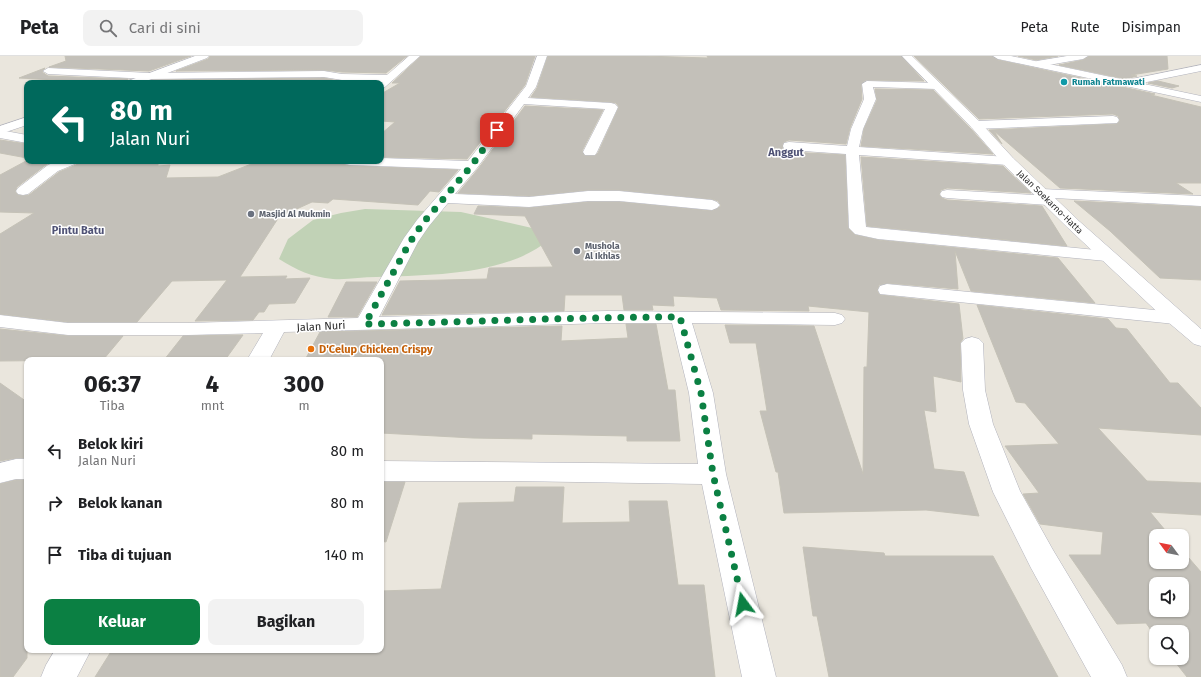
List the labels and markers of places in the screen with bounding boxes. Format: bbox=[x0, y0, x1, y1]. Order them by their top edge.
marker: Rumah Fatmawati bbox=[1059, 77, 1069, 87]
place label: Rumah Fatmawati bbox=[1072, 77, 1145, 87]
pin bbox=[480, 113, 514, 147]
marker: Masjid Al Mukmin bbox=[246, 209, 256, 219]
place label: Masjid Al Mukmin bbox=[259, 209, 331, 219]
place label: Mushola Al Ikhlas bbox=[584, 241, 620, 261]
marker: Mushola Al Ikhlas bbox=[572, 246, 582, 256]
place label: D'Celup Chicken Crispy bbox=[319, 343, 433, 356]
marker: D'Celup Chicken Crispy bbox=[306, 344, 316, 354]

